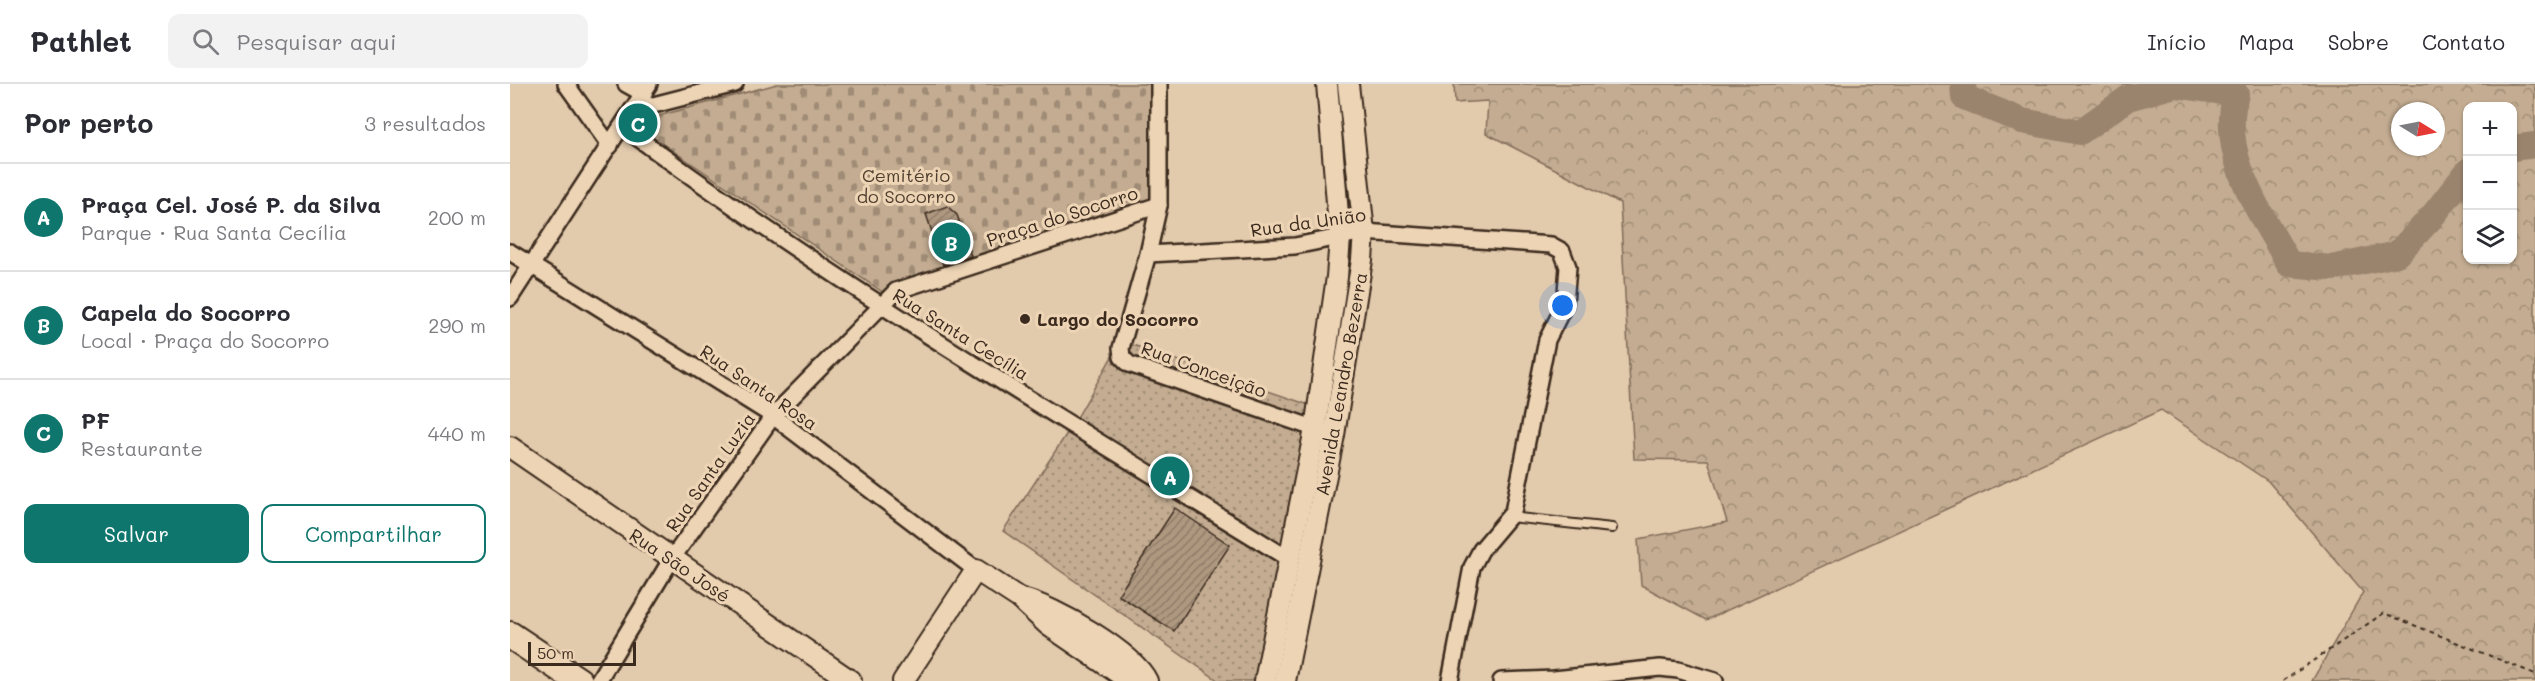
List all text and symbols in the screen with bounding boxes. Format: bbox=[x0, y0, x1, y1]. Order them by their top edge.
search box bbox=[168, 14, 588, 68]
text: Pathlet bbox=[30, 23, 132, 59]
icon: search bbox=[189, 25, 222, 58]
text: Pesquisar aqui bbox=[237, 27, 396, 56]
text: Início bbox=[2147, 28, 2206, 55]
text: Mapa bbox=[2239, 28, 2295, 55]
text: Sobre bbox=[2328, 28, 2389, 55]
text: Contato bbox=[2422, 28, 2505, 55]
pin: C bbox=[618, 100, 658, 146]
north arrow bbox=[2391, 102, 2445, 156]
map controls bbox=[2463, 102, 2517, 264]
button: + bbox=[2463, 102, 2517, 156]
text: Por perto bbox=[24, 106, 153, 140]
text: 3 resultados bbox=[364, 110, 486, 136]
button: − bbox=[2463, 156, 2517, 210]
park label: Cemitério do Socorro bbox=[857, 163, 956, 208]
street label: Praça do Socorro bbox=[983, 180, 1141, 252]
text: Praça Cel. José P. da Silva bbox=[81, 190, 381, 219]
street label: Rua da União bbox=[1249, 202, 1367, 242]
text: A bbox=[37, 204, 50, 230]
text: 200 m bbox=[428, 204, 486, 230]
button: layers bbox=[2463, 210, 2517, 264]
text: Parque · Rua Santa Cecília bbox=[81, 219, 347, 245]
pin: B bbox=[932, 220, 970, 264]
street label: Avenida Leandro Bezerra bbox=[1310, 270, 1372, 498]
street label: Rua Santa Cecília bbox=[888, 282, 1034, 386]
your location bbox=[1548, 291, 1577, 320]
text: Capela do Socorro bbox=[81, 298, 290, 327]
place label: Largo do Socorro bbox=[1037, 307, 1198, 331]
text: B bbox=[37, 312, 50, 338]
text: 290 m bbox=[428, 312, 486, 338]
marker: Largo do Socorro bbox=[1018, 312, 1032, 326]
text: Local · Praça do Socorro bbox=[81, 327, 329, 353]
street label: Rua Conceição bbox=[1138, 335, 1270, 403]
street label: Rua Santa Rosa bbox=[696, 339, 822, 435]
text: PF bbox=[81, 406, 110, 435]
street label: Rua Santa Luzia bbox=[660, 408, 760, 536]
text: C bbox=[36, 420, 51, 446]
text: 440 m bbox=[428, 420, 486, 446]
text: Restaurante bbox=[81, 435, 203, 461]
pin: A bbox=[1150, 454, 1190, 498]
button: Salvar bbox=[24, 504, 249, 563]
button: Compartilhar bbox=[261, 504, 486, 563]
street label: Rua São José bbox=[625, 522, 735, 608]
scale bar bbox=[528, 639, 636, 666]
text: 50 m bbox=[537, 642, 574, 663]

